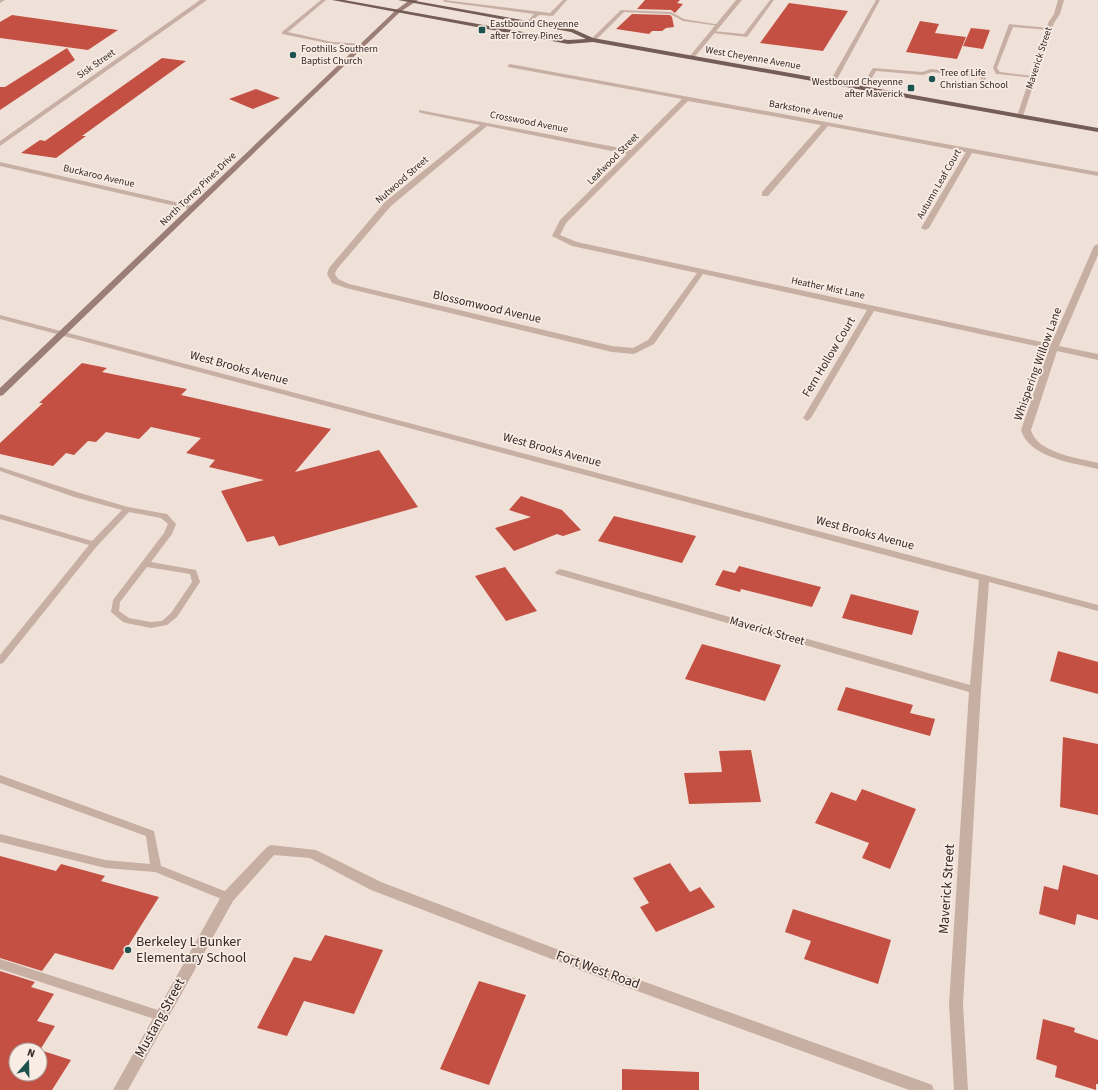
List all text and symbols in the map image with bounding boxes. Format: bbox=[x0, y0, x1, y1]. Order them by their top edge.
place label: Eastbound Cheyenne after Torrey Pines bbox=[490, 17, 579, 43]
marker: Eastbound Cheyenne after Torrey Pines bbox=[477, 25, 487, 35]
street label: Maverick Street bbox=[1022, 25, 1056, 91]
place label: Foothills Southern Baptist Church bbox=[301, 42, 378, 68]
street label: West Cheyenne Avenue bbox=[704, 43, 802, 73]
street label: Sisk Street bbox=[74, 45, 119, 82]
marker: Foothills Southern Baptist Church bbox=[288, 50, 298, 60]
place label: Tree of Life Christian School bbox=[940, 66, 1009, 92]
marker: Tree of Life Christian School bbox=[927, 74, 937, 84]
place label: Westbound Cheyenne after Maverick bbox=[812, 75, 903, 101]
marker: Westbound Cheyenne after Maverick bbox=[906, 83, 916, 93]
street label: Barkstone Avenue bbox=[768, 97, 844, 123]
street label: Crosswood Avenue bbox=[489, 108, 569, 136]
street label: Leafwood Street bbox=[584, 130, 642, 188]
street label: Autumn Leaf Court bbox=[913, 146, 965, 221]
street label: North Torrey Pines Drive bbox=[157, 149, 239, 229]
street label: Nutwood Street bbox=[373, 153, 432, 207]
street label: Buckaroo Avenue bbox=[62, 161, 136, 191]
street label: Heather Mist Lane bbox=[790, 273, 866, 303]
street label: Blossomwood Avenue bbox=[431, 286, 543, 328]
street label: Whispering Willow Lane bbox=[1010, 305, 1066, 423]
street label: Fern Hollow Court bbox=[798, 314, 860, 400]
street label: West Brooks Avenue bbox=[188, 347, 290, 389]
street label: West Brooks Avenue bbox=[501, 429, 603, 471]
street label: West Brooks Avenue bbox=[814, 512, 916, 554]
street label: Maverick Street bbox=[728, 612, 806, 650]
street label: Maverick Street bbox=[934, 843, 960, 935]
place label: Berkeley L Bunker Elementary School bbox=[136, 932, 247, 968]
marker: Berkeley L Bunker Elementary School bbox=[123, 945, 133, 955]
street label: Fort West Road bbox=[553, 946, 643, 994]
street label: Mustang Street bbox=[130, 975, 190, 1061]
north arrow bbox=[8, 1042, 48, 1082]
text: N bbox=[25, 1045, 37, 1061]

